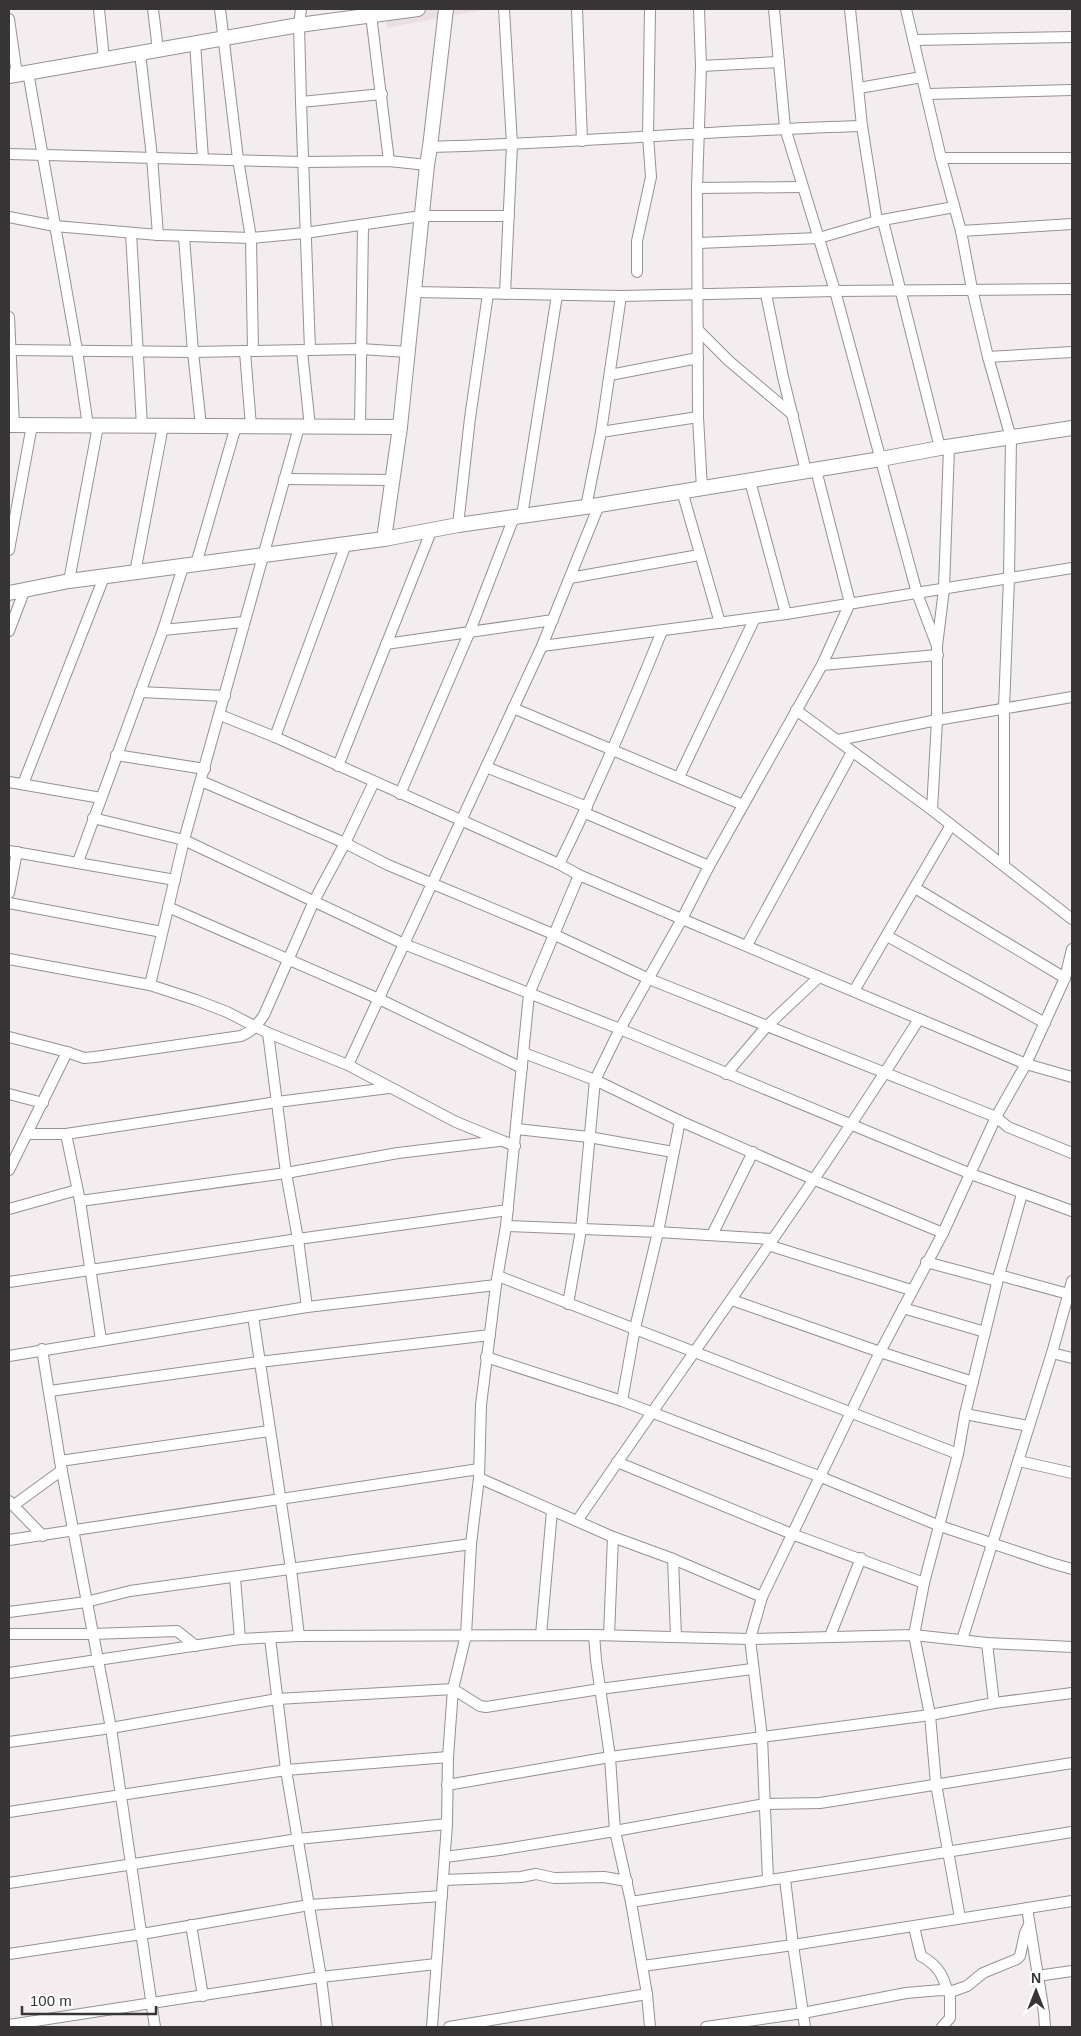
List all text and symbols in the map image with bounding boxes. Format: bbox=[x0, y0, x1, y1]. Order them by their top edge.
north arrow bbox=[1011, 1966, 1061, 2016]
text: N bbox=[1031, 1970, 1041, 1986]
scale bar bbox=[22, 1984, 156, 2016]
text: 100 m bbox=[30, 1992, 72, 2009]

